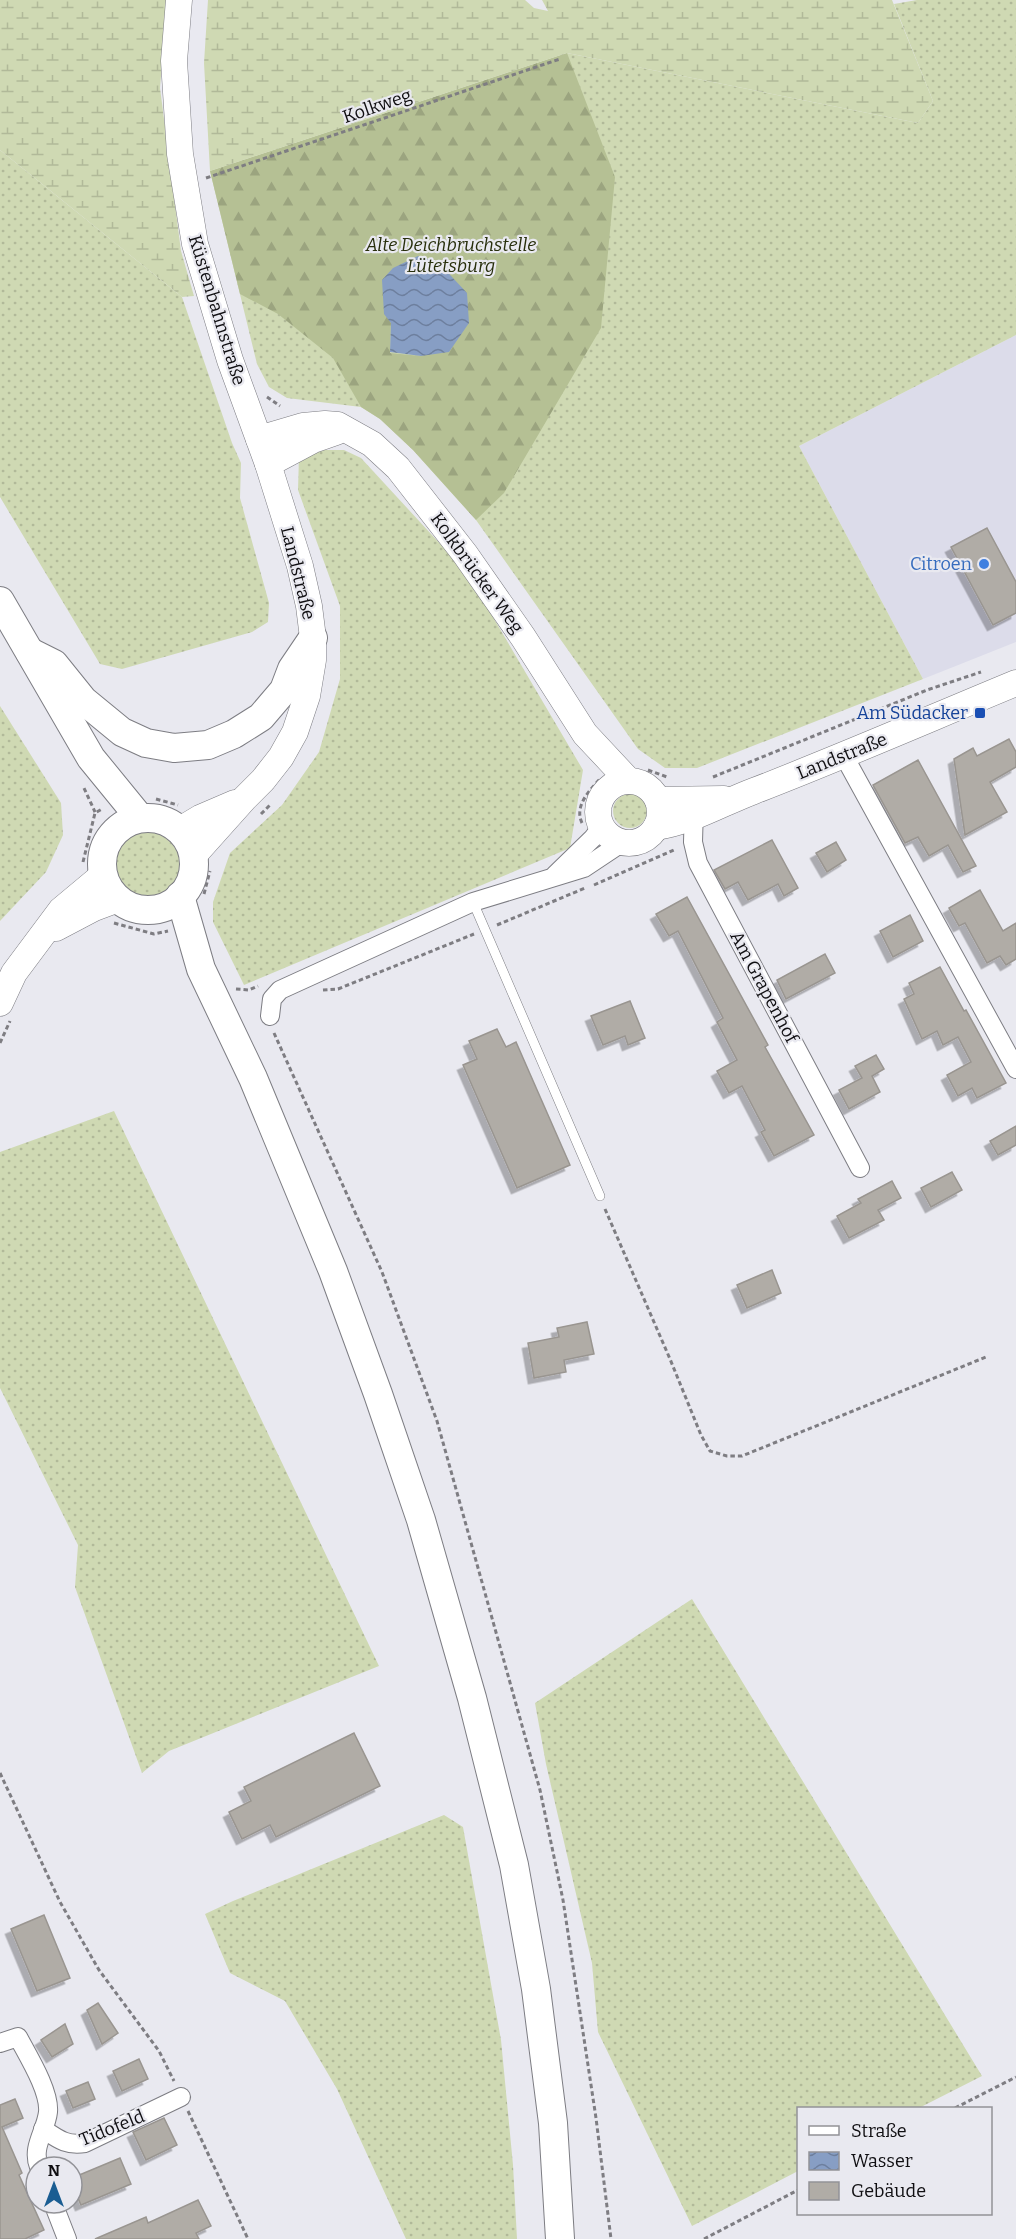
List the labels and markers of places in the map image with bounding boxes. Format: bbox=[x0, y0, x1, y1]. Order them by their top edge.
place label: Citroen bbox=[910, 553, 973, 575]
marker: Citroen bbox=[977, 557, 991, 571]
place label: Am Südacker bbox=[857, 702, 968, 724]
marker: Am Südacker bbox=[973, 706, 987, 720]

